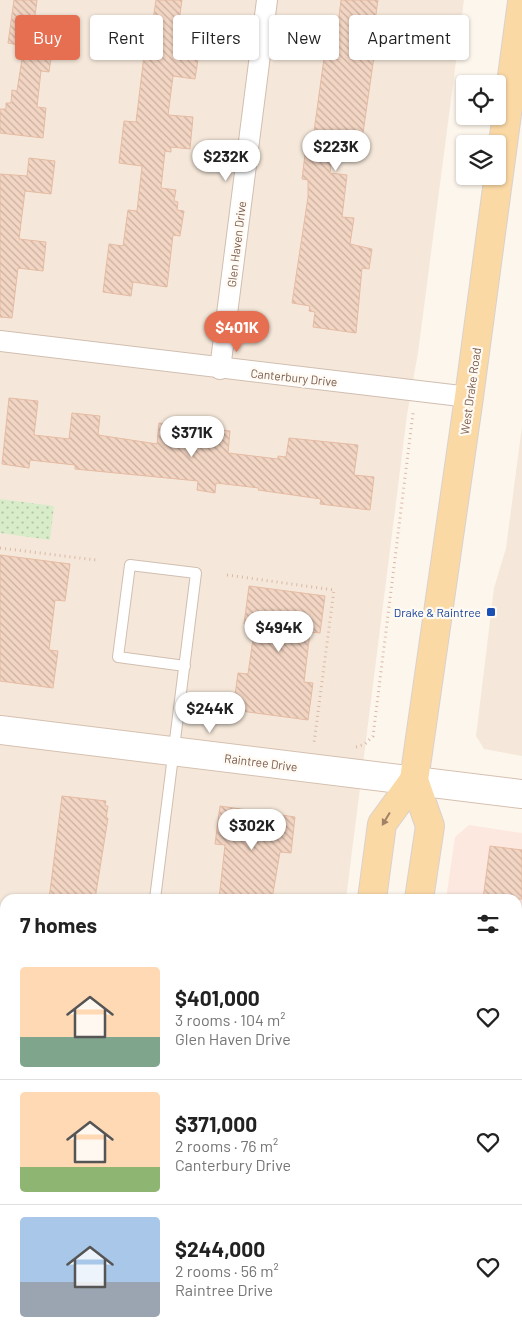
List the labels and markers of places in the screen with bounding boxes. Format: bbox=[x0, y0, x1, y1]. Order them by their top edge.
pin: $223K bbox=[301, 130, 371, 172]
pin: $232K bbox=[191, 140, 261, 182]
pin: $401K bbox=[202, 310, 272, 353]
pin: $371K bbox=[157, 416, 227, 458]
place label: Drake & Raintree bbox=[394, 605, 481, 619]
marker: Drake & Raintree bbox=[485, 606, 497, 618]
pin: $494K bbox=[244, 610, 314, 653]
pin: $244K bbox=[175, 692, 245, 734]
pin: $302K bbox=[217, 808, 287, 851]

